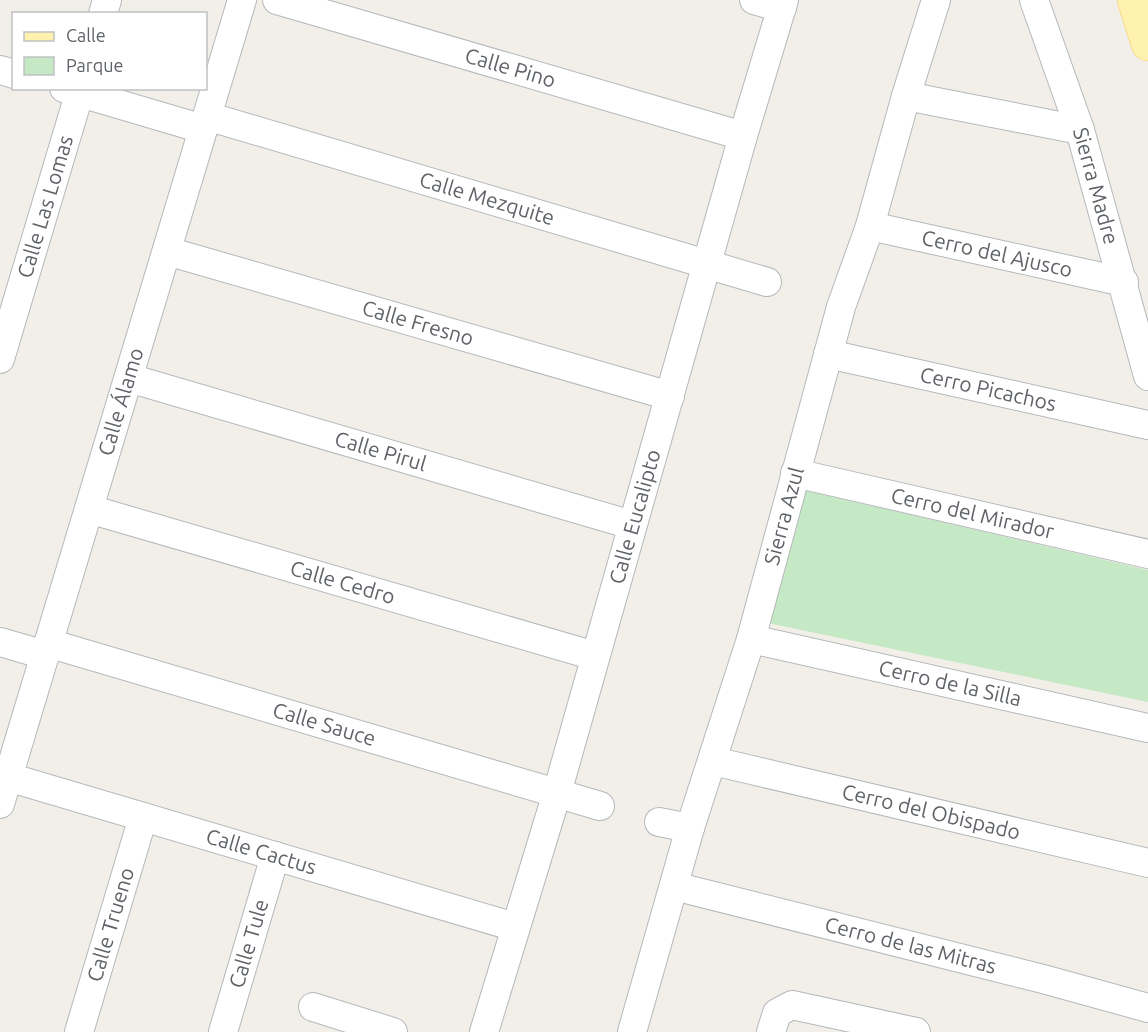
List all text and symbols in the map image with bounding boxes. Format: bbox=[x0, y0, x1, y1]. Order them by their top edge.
legend bbox=[12, 12, 207, 90]
text: Calle bbox=[66, 25, 106, 45]
street label: Calle Pino bbox=[462, 43, 559, 92]
text: Parque bbox=[66, 55, 123, 75]
street label: Sierra Madre bbox=[1069, 125, 1124, 247]
street label: Calle Las Lomas bbox=[12, 132, 77, 281]
street label: Calle Mezquite bbox=[417, 167, 558, 229]
street label: Cerro del Ajusco bbox=[920, 225, 1075, 281]
street label: Calle Fresno bbox=[360, 295, 477, 350]
street label: Calle Álamo bbox=[93, 345, 148, 458]
street label: Cerro Picachos bbox=[918, 362, 1059, 415]
street label: Calle Pirul bbox=[332, 426, 429, 475]
street label: Calle Eucalipto bbox=[604, 446, 665, 586]
street label: Sierra Azul bbox=[759, 464, 808, 567]
street label: Cerro del Mirador bbox=[889, 482, 1056, 543]
street label: Calle Cedro bbox=[288, 555, 398, 608]
street label: Cerro de la Silla bbox=[877, 655, 1024, 710]
street label: Calle Sauce bbox=[270, 697, 379, 750]
street label: Cerro del Obispado bbox=[840, 779, 1023, 844]
street label: Calle Cactus bbox=[203, 823, 319, 879]
street label: Calle Trueno bbox=[82, 864, 138, 984]
street label: Calle Tule bbox=[224, 896, 273, 991]
street label: Cerro de las Mitras bbox=[823, 912, 999, 978]

